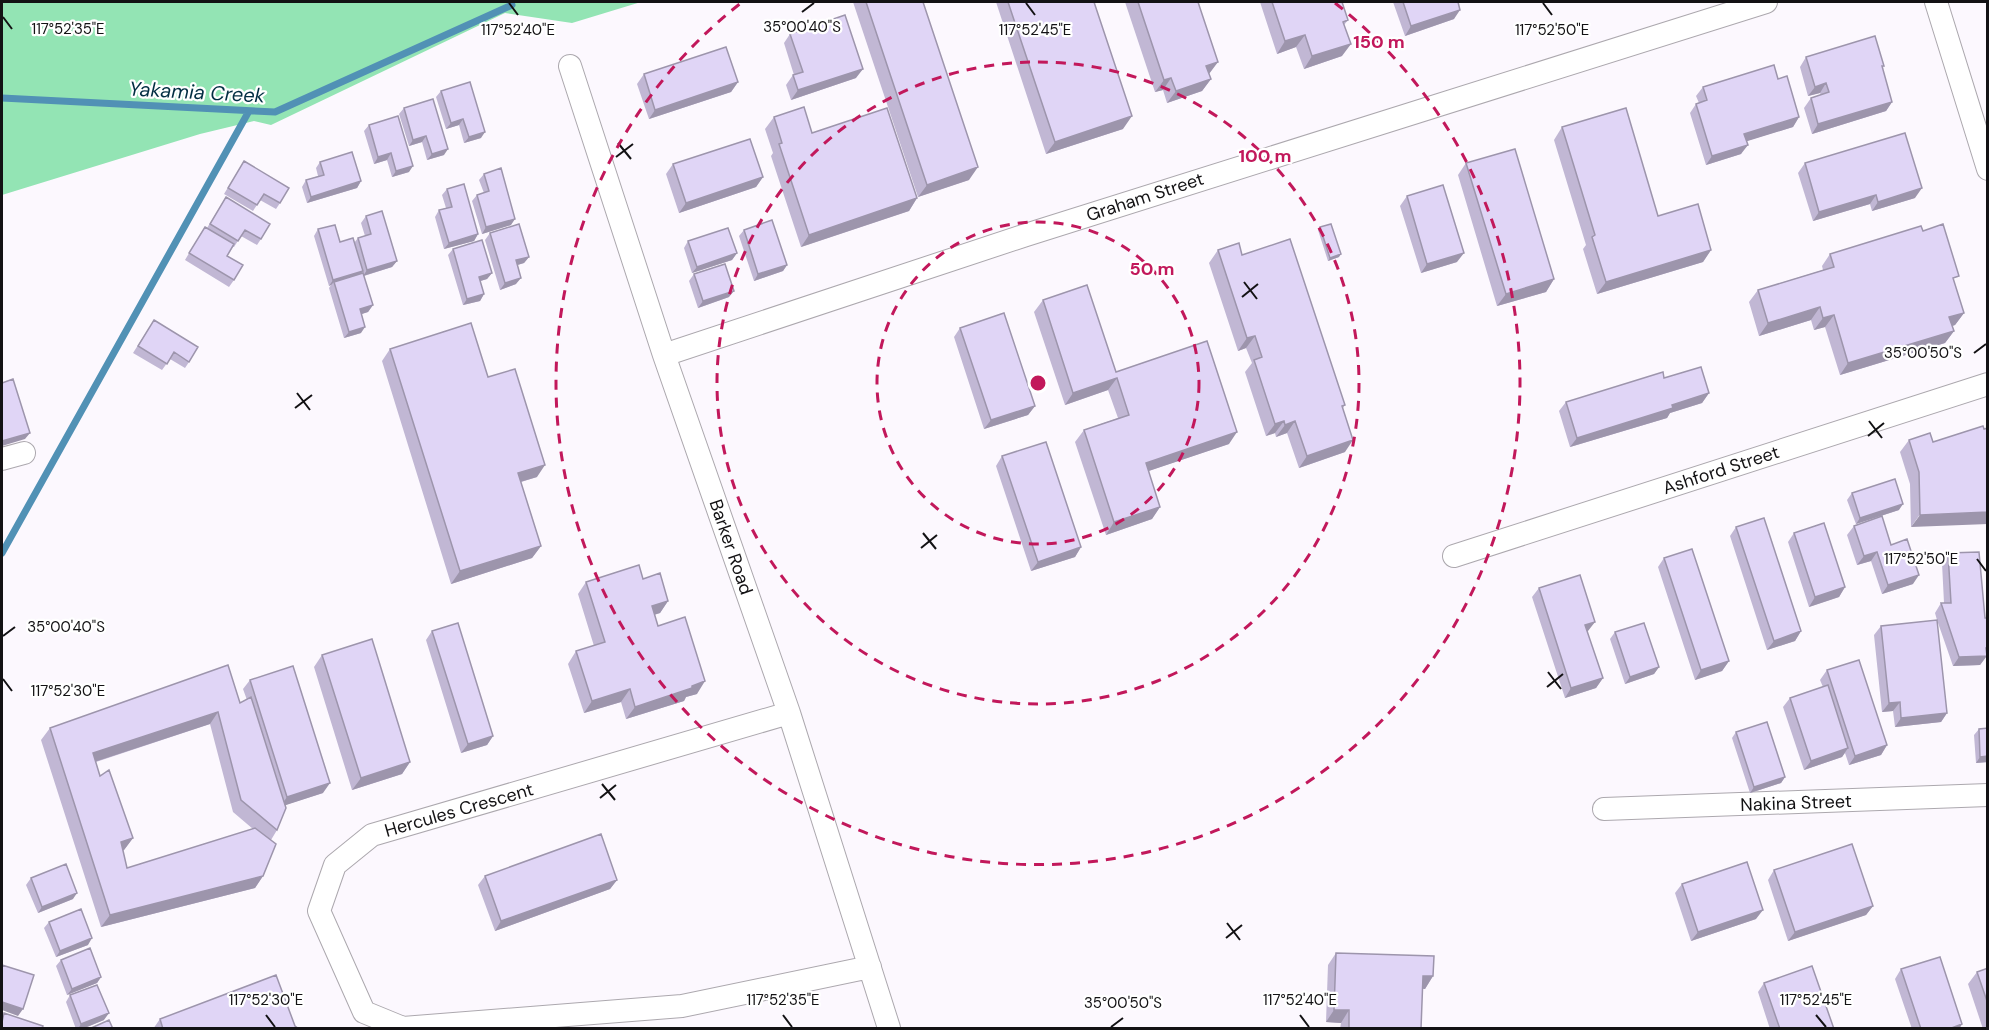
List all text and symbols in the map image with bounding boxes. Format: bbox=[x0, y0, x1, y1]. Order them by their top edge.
text: 35°00'40"S bbox=[763, 17, 841, 37]
text: 117°52'35"E bbox=[31, 19, 105, 39]
text: 117°52'40"E bbox=[481, 20, 555, 40]
text: 117°52'45"E bbox=[999, 20, 1071, 40]
text: 117°52'50"E bbox=[1515, 20, 1589, 40]
text: 150 m bbox=[1353, 30, 1405, 54]
water label: Yakamia Creek bbox=[128, 75, 266, 109]
text: 100 m bbox=[1238, 144, 1292, 168]
street label: Graham Street bbox=[1083, 167, 1207, 227]
text: 50 m bbox=[1129, 257, 1175, 281]
text: 35°00'50"S bbox=[1884, 343, 1962, 363]
centre of rings bbox=[1028, 373, 1048, 393]
street label: Ashford Street bbox=[1660, 440, 1782, 500]
street label: Barker Road bbox=[703, 496, 759, 598]
text: 117°52'50"E bbox=[1884, 549, 1958, 569]
text: 35°00'40"S bbox=[27, 617, 105, 637]
text: 117°52'30"E bbox=[31, 681, 105, 701]
street label: Hercules Crescent bbox=[382, 777, 536, 843]
street label: Nakina Street bbox=[1740, 789, 1852, 817]
text: 117°52'30"E bbox=[229, 990, 303, 1010]
text: 117°52'35"E bbox=[746, 990, 820, 1010]
text: 117°52'40"E bbox=[1263, 990, 1337, 1010]
text: 117°52'45"E bbox=[1780, 990, 1852, 1010]
text: 35°00'50"S bbox=[1084, 993, 1162, 1013]

